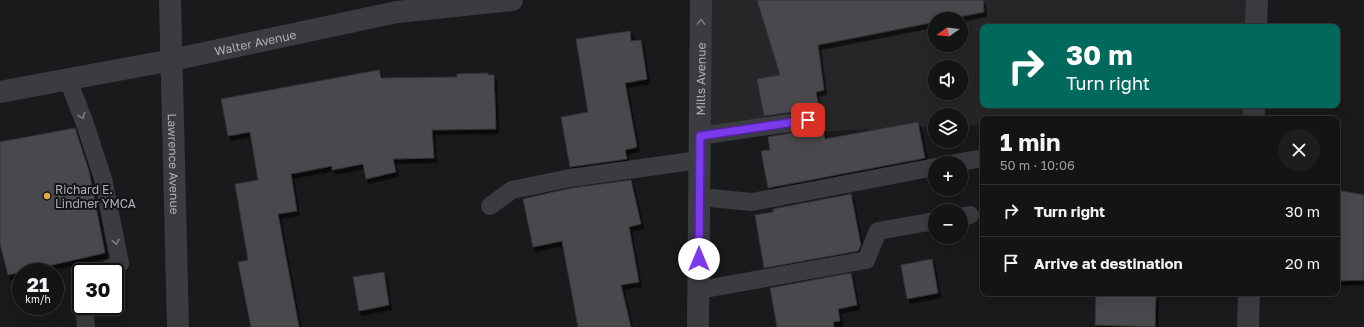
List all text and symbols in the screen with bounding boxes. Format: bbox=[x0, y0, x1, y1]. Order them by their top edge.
north arrow bbox=[928, 12, 968, 52]
map controls bbox=[928, 12, 968, 244]
one-way arrow bbox=[697, 19, 705, 25]
street label: Walter Avenue bbox=[213, 26, 298, 58]
text: 30 m bbox=[1066, 38, 1133, 71]
icon: right bbox=[1000, 40, 1052, 92]
street label: Mills Avenue bbox=[692, 42, 708, 116]
button: sound bbox=[928, 60, 968, 100]
text: Turn right bbox=[1066, 72, 1150, 94]
pin bbox=[791, 103, 825, 137]
button: layers bbox=[928, 108, 968, 148]
icon: arrive bbox=[797, 109, 819, 131]
one-way arrow bbox=[78, 113, 86, 120]
street label: Lawrence Avenue bbox=[165, 113, 183, 215]
text: 1 min bbox=[1000, 127, 1060, 156]
button: close bbox=[1278, 129, 1320, 171]
button: + bbox=[928, 156, 968, 196]
text: 50 m · 10:06 bbox=[1000, 157, 1075, 173]
place label: Richard E. Lindner YMCA bbox=[55, 182, 136, 211]
marker: Richard E. Lindner YMCA bbox=[42, 191, 52, 201]
icon: right bbox=[1000, 200, 1022, 222]
text: Turn right bbox=[1034, 202, 1105, 220]
text: 30 m bbox=[1285, 202, 1320, 220]
button: − bbox=[928, 204, 968, 244]
one-way arrow bbox=[111, 238, 120, 245]
position arrow bbox=[678, 238, 720, 280]
icon: arrive bbox=[1000, 252, 1022, 274]
text: Arrive at destination bbox=[1034, 254, 1183, 272]
text: 20 m bbox=[1285, 254, 1320, 272]
speed limit sign: 30 bbox=[72, 263, 124, 315]
text: 21 bbox=[27, 272, 49, 296]
text: km/h bbox=[25, 293, 51, 305]

